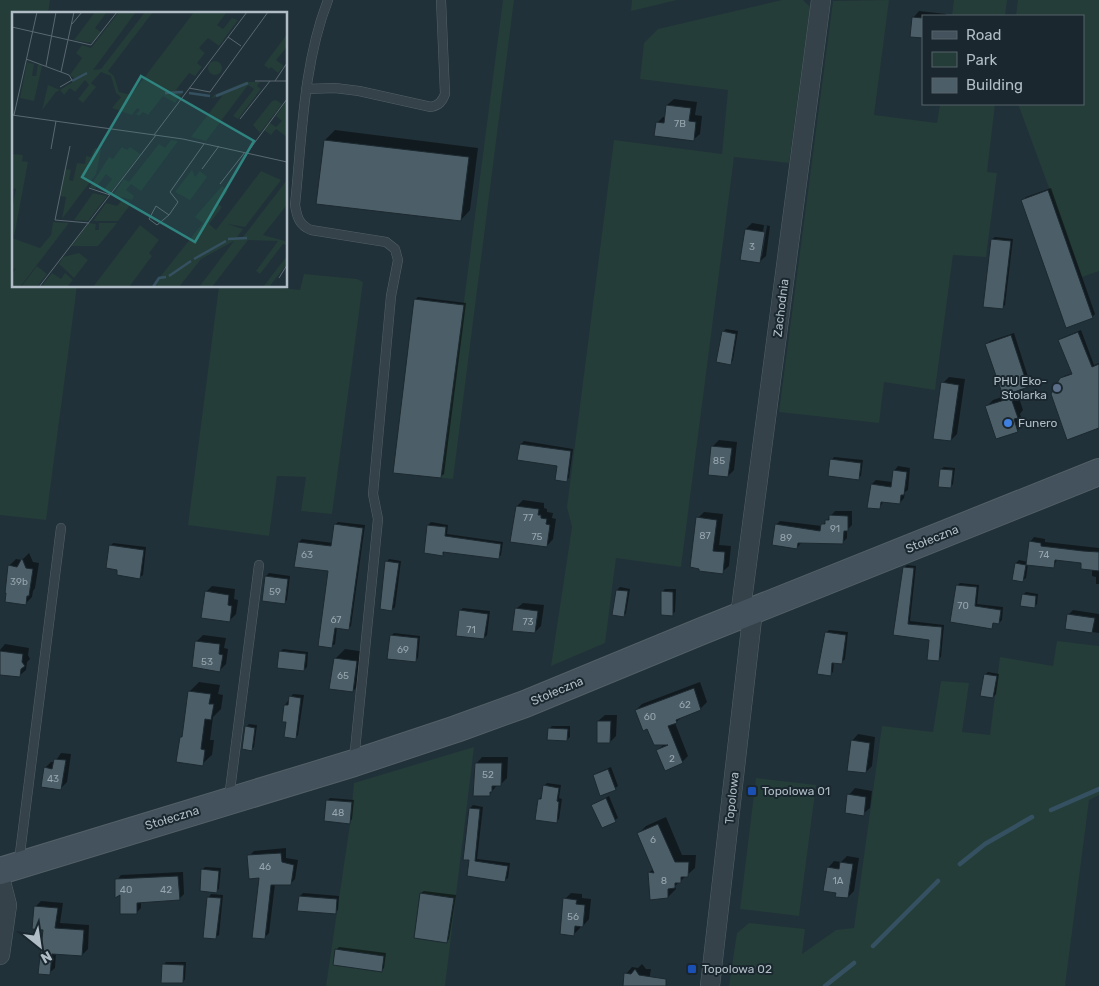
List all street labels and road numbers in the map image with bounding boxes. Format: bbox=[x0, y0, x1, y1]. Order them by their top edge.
street label: Zachodnia bbox=[770, 278, 792, 338]
street label: Stołeczna bbox=[904, 522, 960, 556]
street label: Stołeczna bbox=[529, 674, 585, 708]
street label: Topolowa bbox=[722, 771, 742, 825]
street label: Stołeczna bbox=[143, 803, 201, 833]

